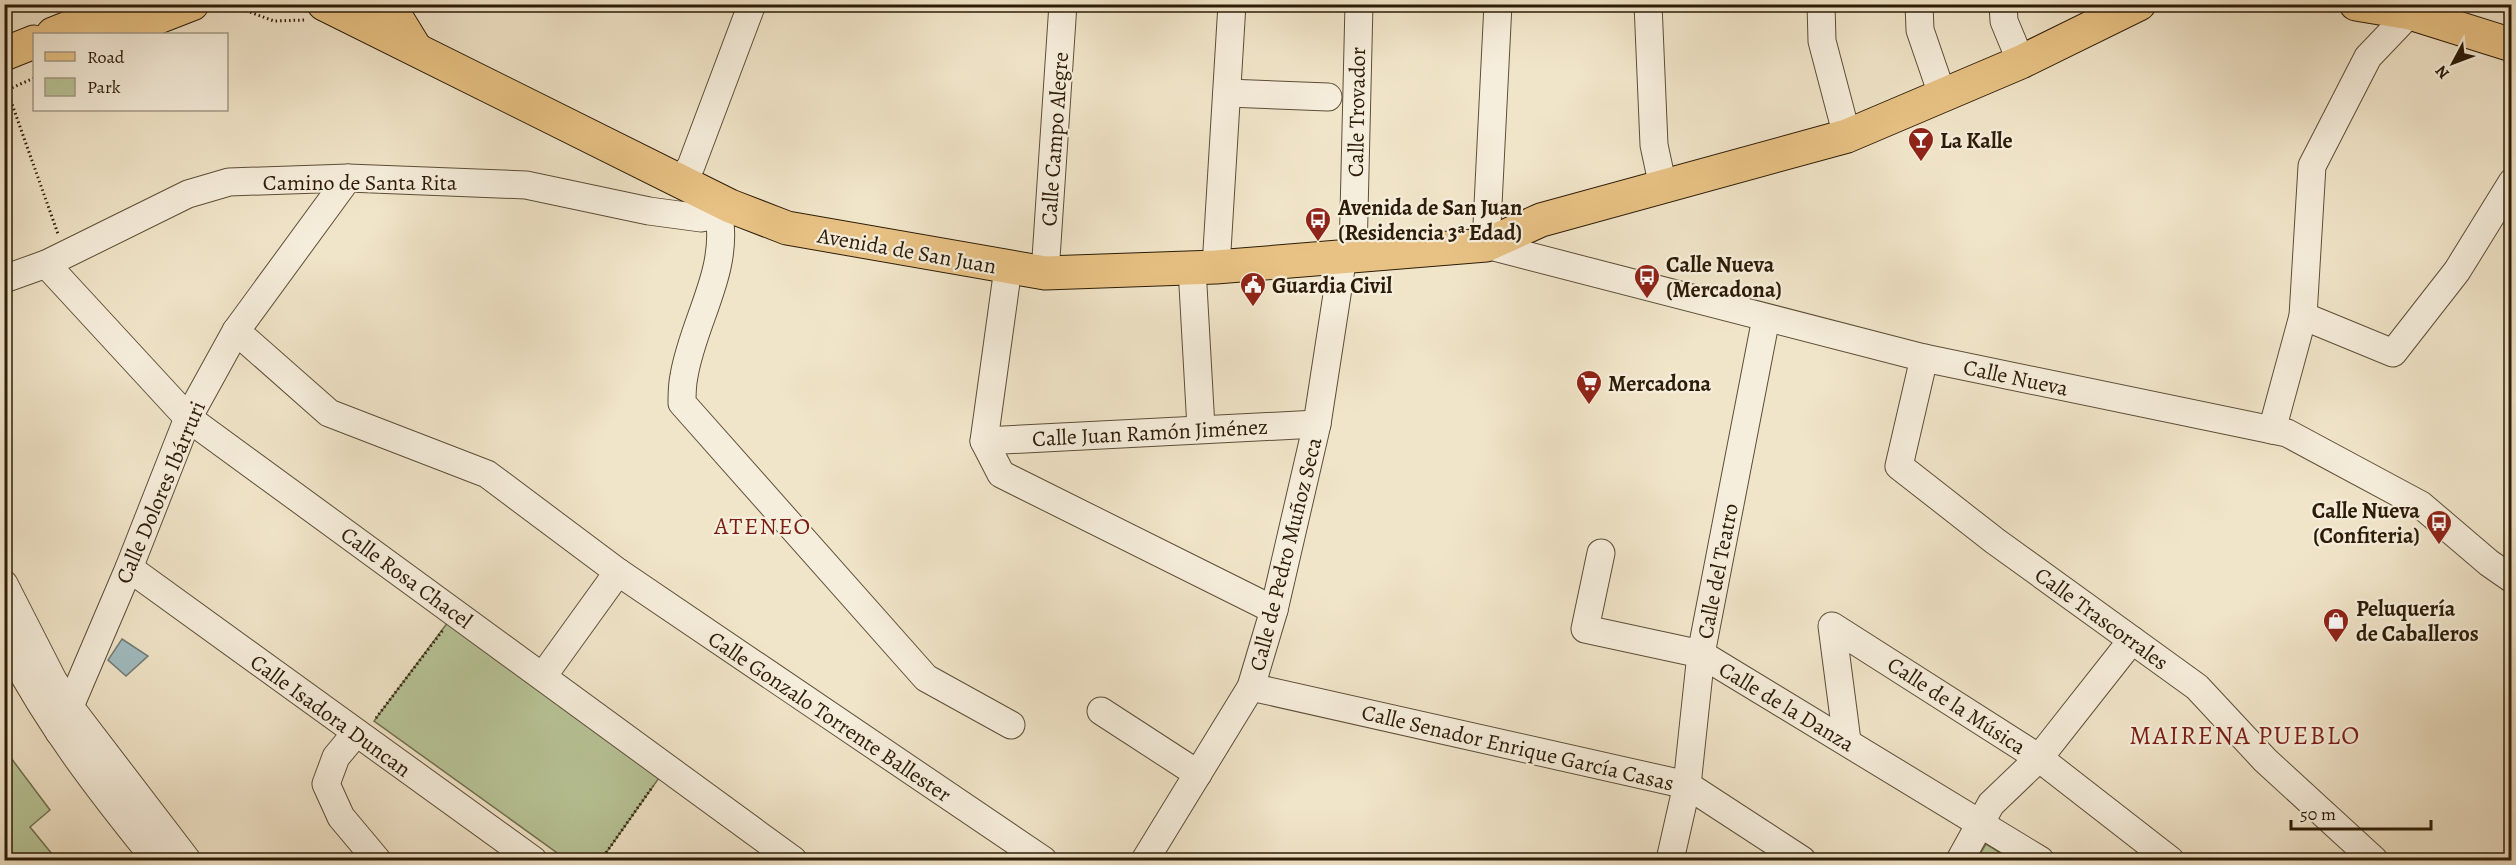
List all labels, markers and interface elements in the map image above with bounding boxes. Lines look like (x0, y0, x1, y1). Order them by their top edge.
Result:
legend (33, 33, 228, 111)
north arrow (2423, 33, 2483, 93)
text: Road (87, 45, 125, 69)
street label: Calle Trovador (1341, 47, 1373, 177)
street label: Calle Campo Alegre (1034, 51, 1076, 227)
text: N (2430, 60, 2455, 84)
text: Park (87, 75, 121, 99)
bar icon: La Kalle (1906, 125, 1936, 163)
place label: La Kalle (1940, 126, 2013, 156)
street label: Camino de Santa Rita (263, 168, 458, 198)
place label: Avenida de San Juan (Residencia 3ª Edad) (1337, 193, 1522, 248)
bus stop icon: Avenida de San Juan (Residencia 3ª Edad) (1303, 205, 1333, 243)
street label: Avenida de San Juan (814, 220, 999, 281)
place label: Calle Nueva (Mercadona) (1666, 250, 1782, 305)
bus stop icon: Calle Nueva (Mercadona) (1632, 262, 1662, 300)
public building icon: Guardia Civil (1238, 270, 1268, 308)
place label: Guardia Civil (1272, 271, 1393, 301)
street label: Calle Nueva (1961, 352, 2072, 404)
supermarket icon: Mercadona (1574, 368, 1604, 406)
place label: Mercadona (1608, 369, 1712, 399)
street label: Calle Dolores Ibárruri (109, 396, 213, 588)
street label: Calle Juan Ramón Jiménez (1031, 412, 1269, 454)
street label: Calle de Pedro Muñoz Seca (1242, 434, 1330, 674)
place label: Calle Nueva (Confiteria) (2312, 496, 2420, 551)
street label: Calle del Teatro (1690, 501, 1746, 642)
bus stop icon: Calle Nueva (Confiteria) (2424, 508, 2454, 546)
district label: ATENEO (713, 510, 812, 542)
street label: Calle Rosa Chacel (334, 520, 478, 636)
street label: Calle Trascorrales (2028, 560, 2174, 678)
place label: Peluquería de Caballeros (2356, 594, 2479, 649)
shop icon: Peluquería de Caballeros (2321, 606, 2351, 644)
street label: Calle Gonzalo Torrente Ballester (702, 624, 957, 810)
street label: Calle Isadora Duncan (244, 647, 417, 784)
street label: Calle de la Música (1881, 650, 2032, 762)
street label: Calle de la Danza (1713, 655, 1860, 760)
street label: Calle Senador Enrique García Casas (1359, 697, 1677, 799)
district label: MAIRENA PUEBLO (2129, 718, 2361, 753)
scale bar (2291, 793, 2430, 831)
text: 50 m (2300, 802, 2336, 826)

